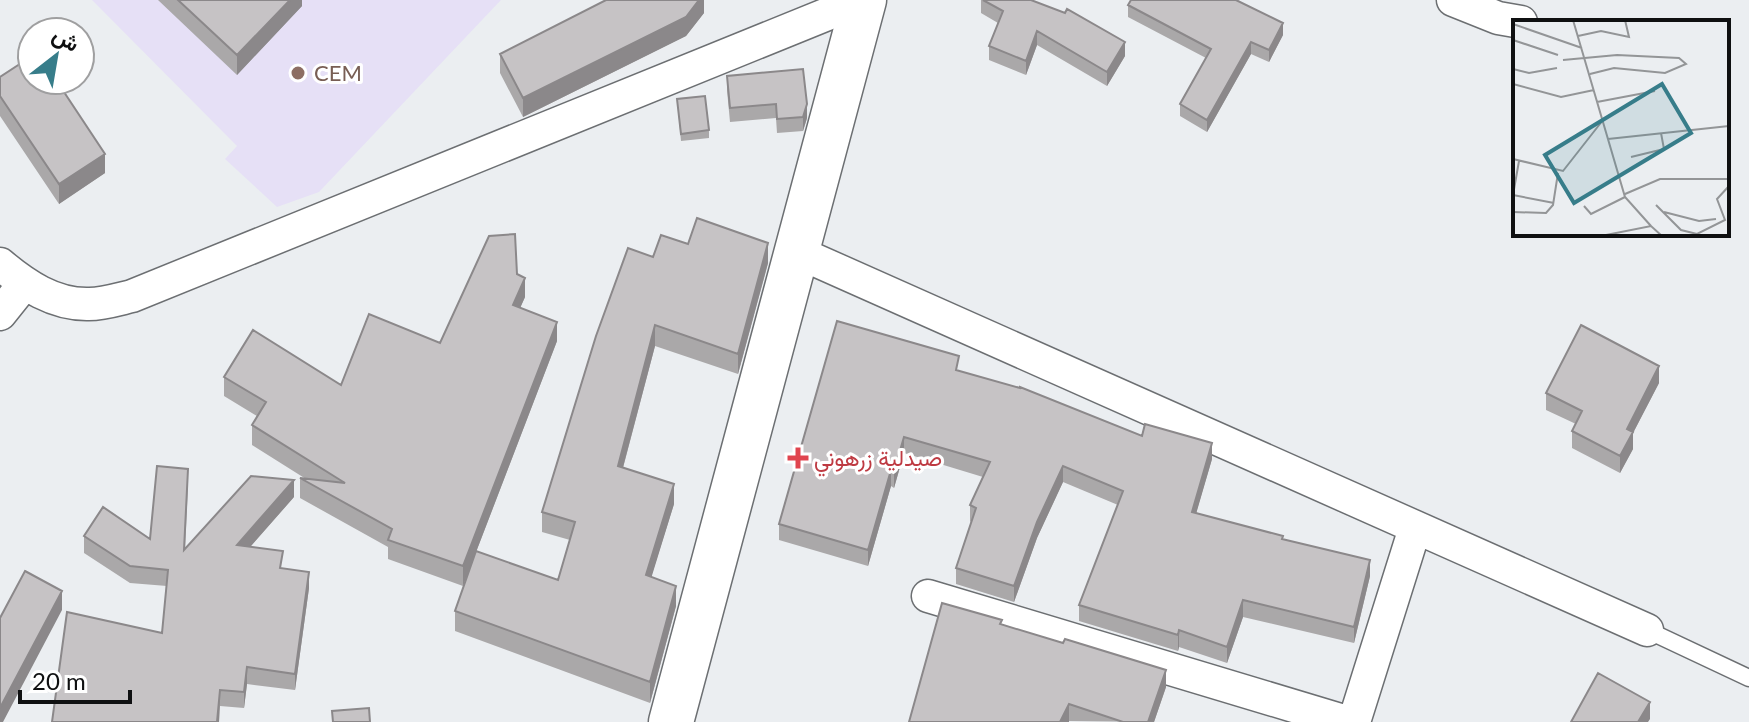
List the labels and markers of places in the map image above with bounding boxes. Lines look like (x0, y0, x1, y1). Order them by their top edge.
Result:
place label: CEM (314, 59, 362, 86)
marker: CEM (289, 64, 307, 82)
place label: صيدلية زرهوني (814, 444, 942, 477)
marker: صيدلية زرهوني (789, 449, 807, 467)

